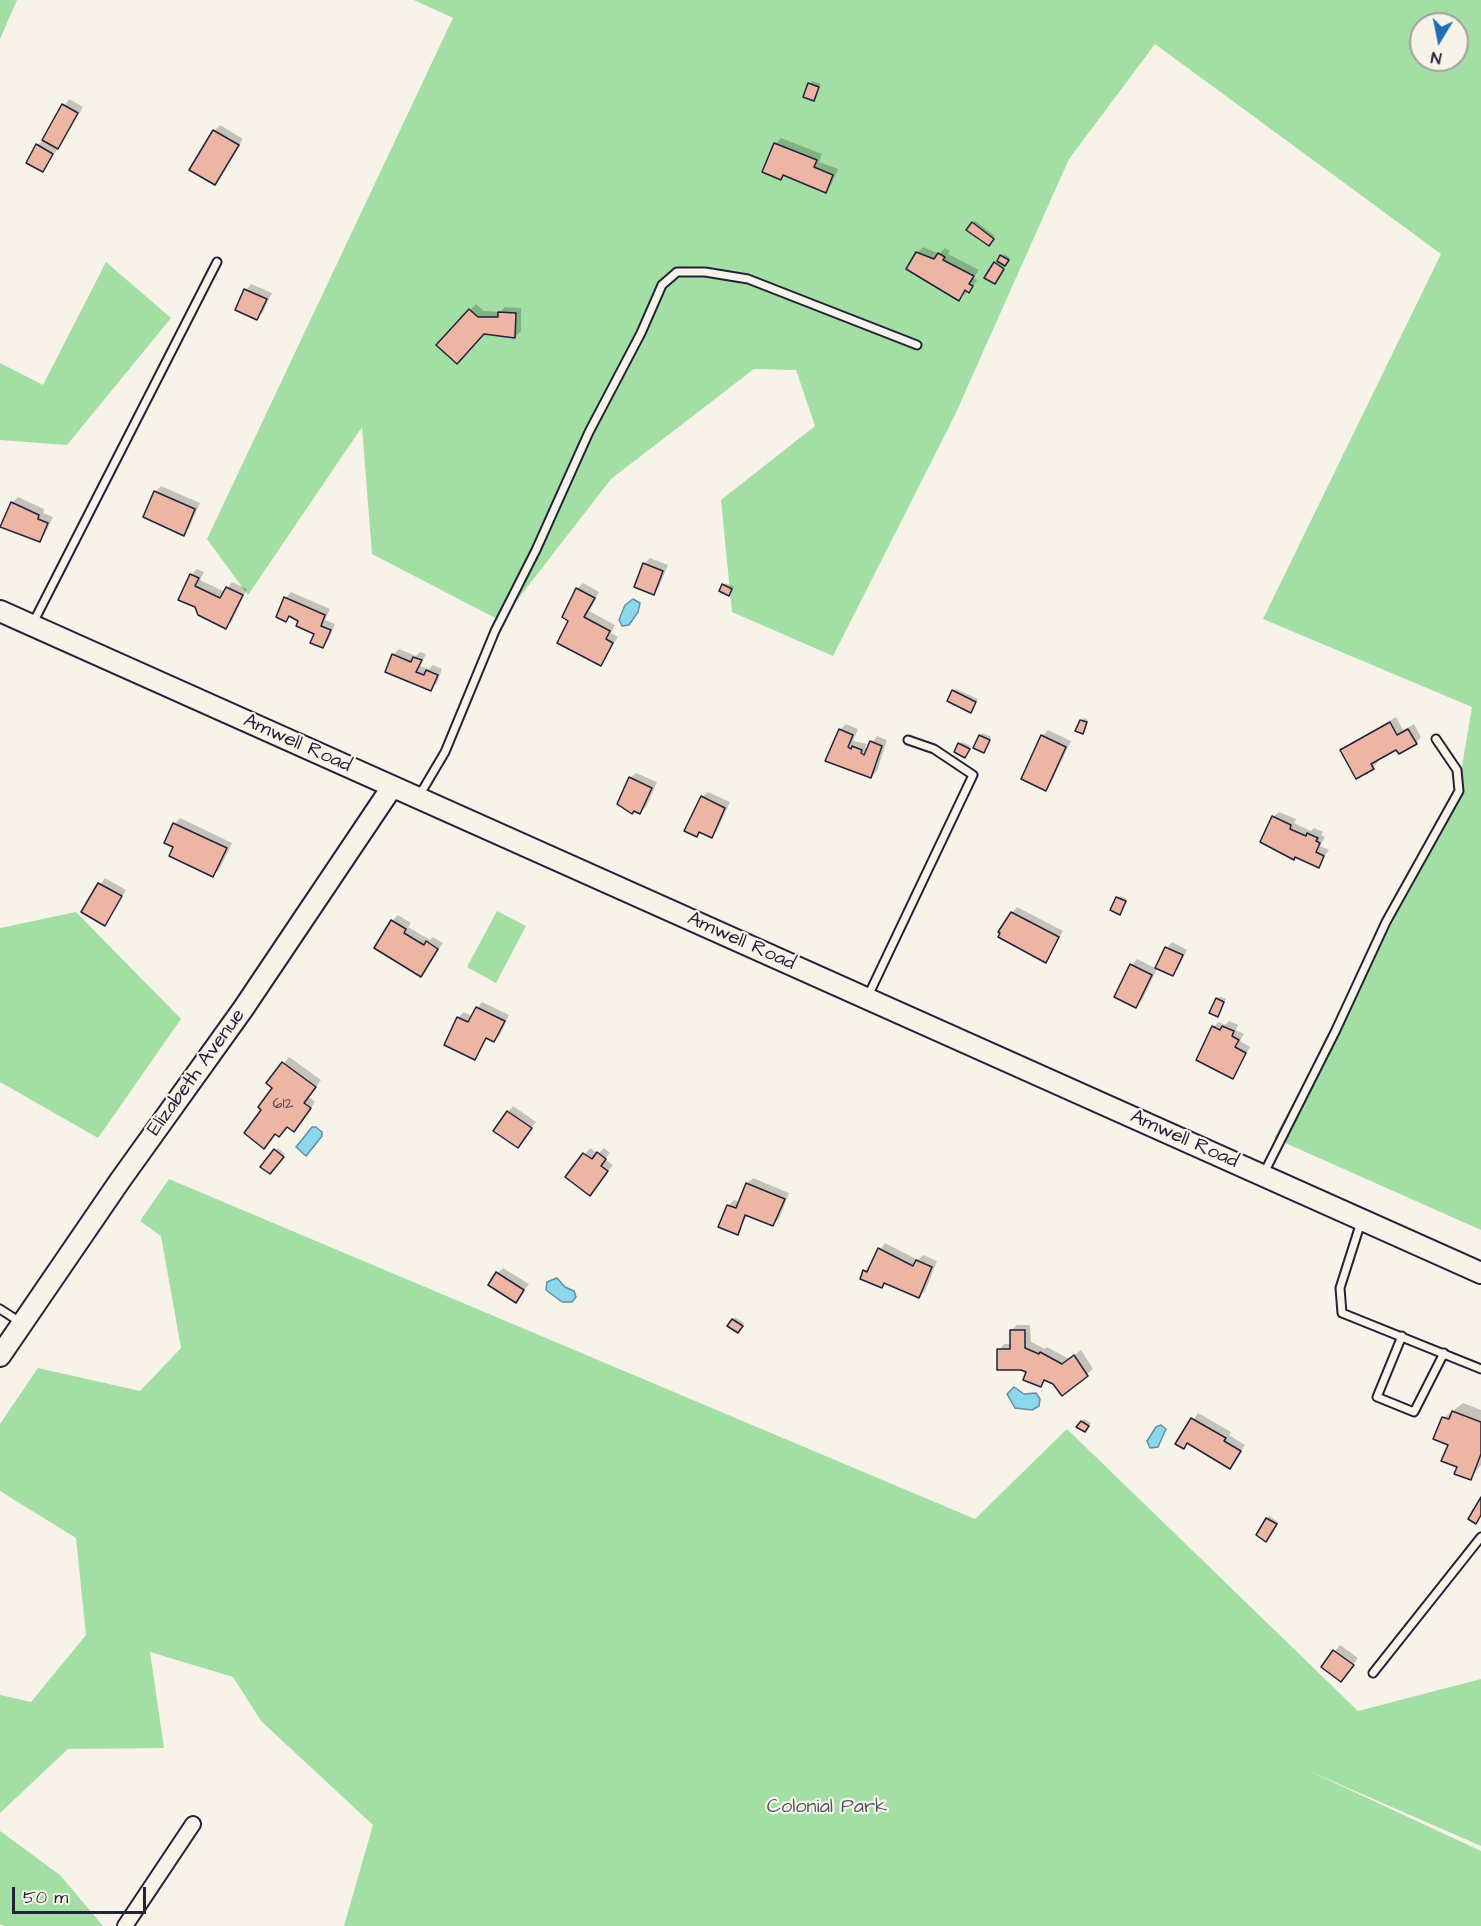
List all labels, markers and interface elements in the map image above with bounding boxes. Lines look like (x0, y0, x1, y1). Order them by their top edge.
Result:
north arrow (1409, 12, 1469, 72)
text: N (1429, 46, 1443, 69)
street label: Amwell Road (239, 710, 355, 778)
street label: Amwell Road (683, 908, 799, 976)
street label: Elizabeth Avenue (143, 1005, 251, 1141)
house number: 612 (272, 1095, 294, 1115)
street label: Amwell Road (1126, 1106, 1242, 1174)
park label: Colonial Park (767, 1796, 887, 1820)
scale bar (15, 1875, 148, 1913)
text: 50 m (23, 1885, 68, 1910)

